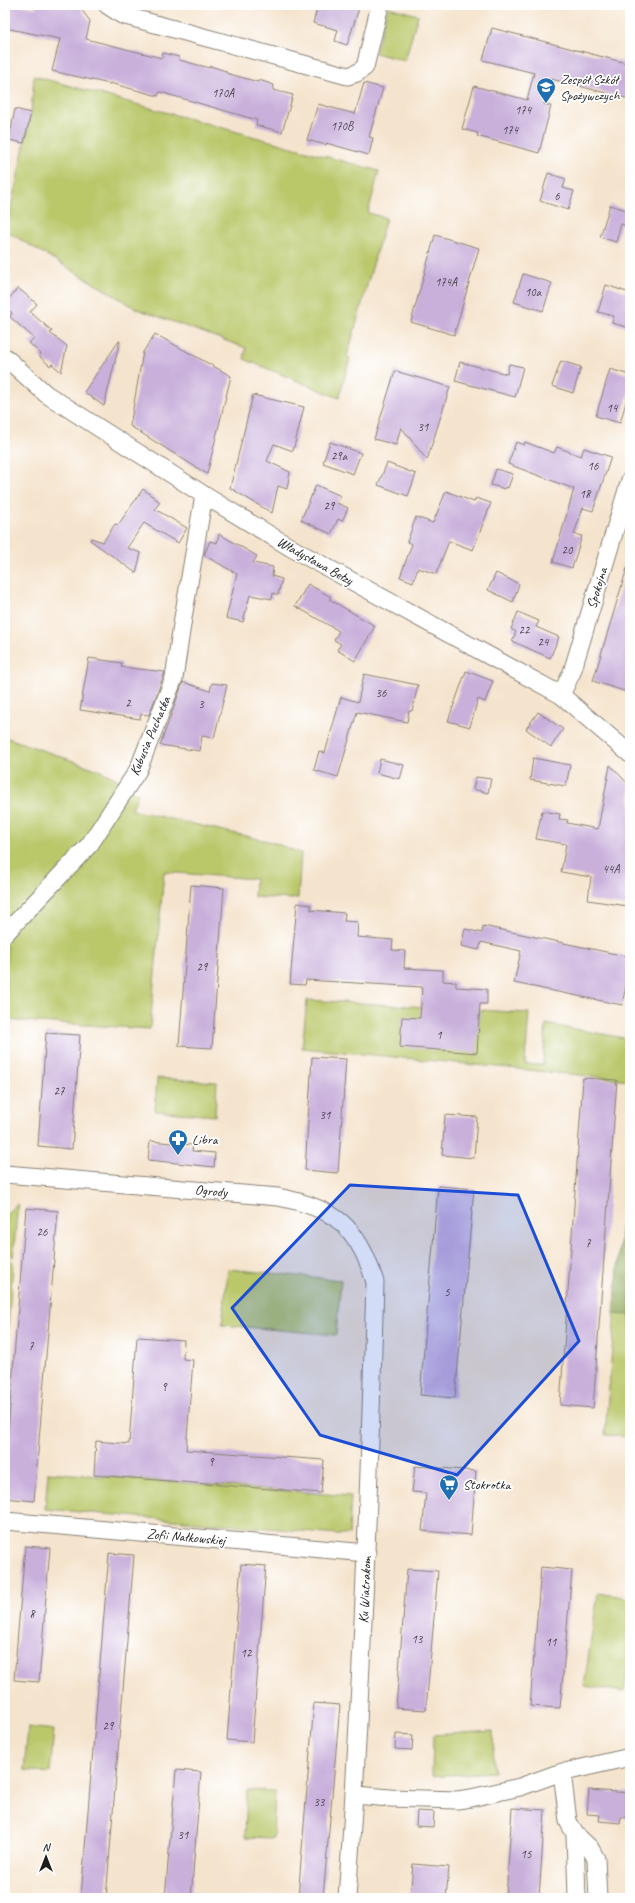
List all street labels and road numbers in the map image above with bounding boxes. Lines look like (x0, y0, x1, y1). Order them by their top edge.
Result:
street label: Władysława Bełzy (274, 533, 357, 589)
street label: Spokojna (583, 564, 612, 611)
street label: Kubusia Puchatka (126, 693, 175, 778)
street label: Ogrody (194, 1181, 229, 1201)
street label: Zofii Nałkowskiej (146, 1525, 228, 1549)
street label: Ku Wiatrakom (355, 1555, 375, 1624)

